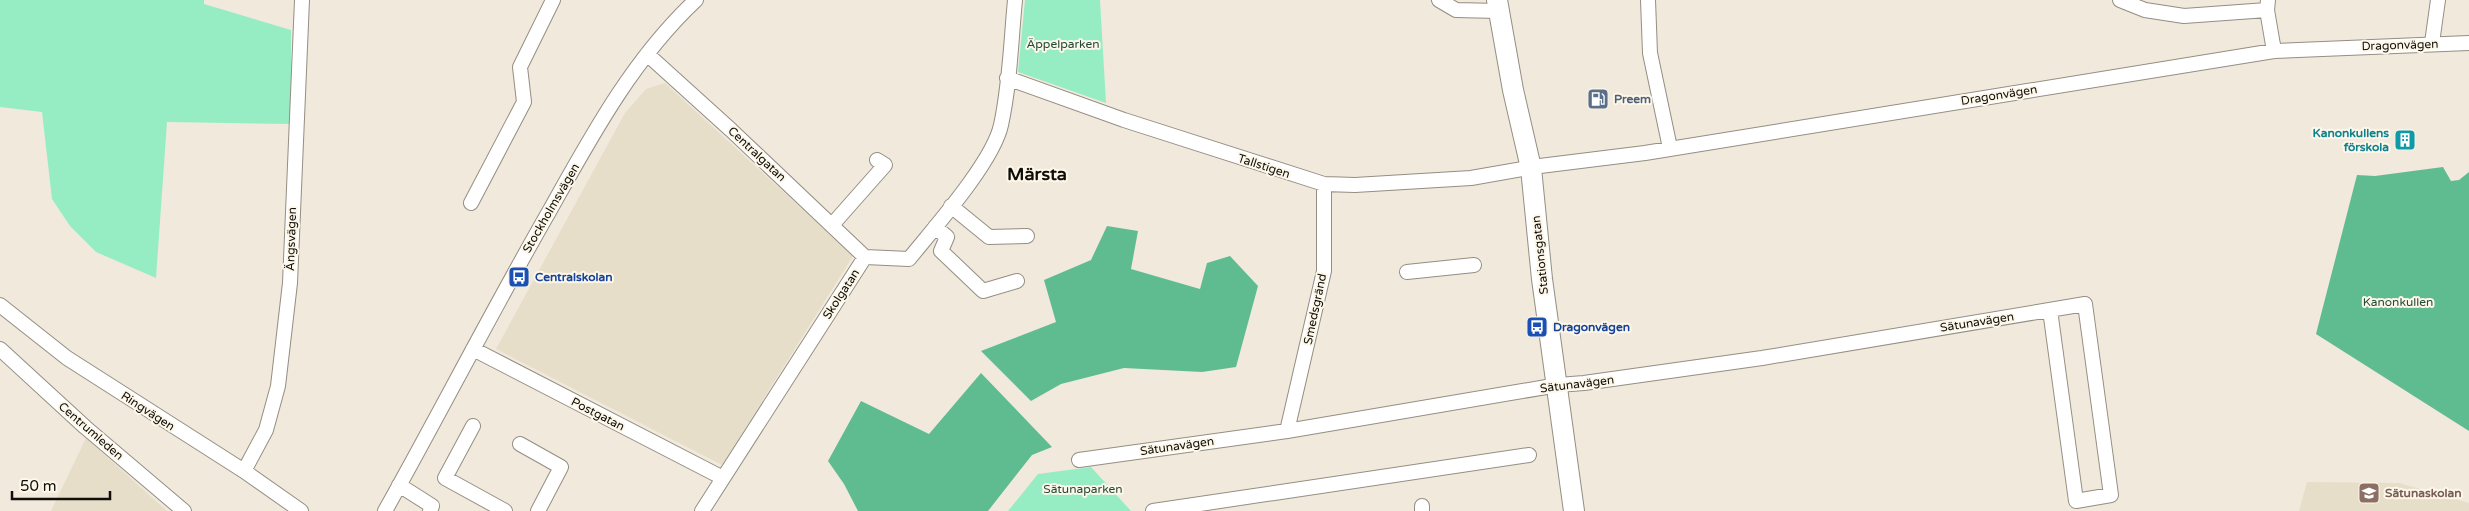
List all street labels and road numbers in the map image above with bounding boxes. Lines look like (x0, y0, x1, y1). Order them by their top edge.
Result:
street label: Dragonvägen (2361, 37, 2439, 53)
street label: Dragonvägen (1960, 82, 2038, 108)
street label: Centralgatan (725, 124, 789, 184)
street label: Tallstigen (1236, 151, 1292, 181)
street label: Stockholmsvägen (520, 161, 582, 255)
street label: Ängsvägen (283, 207, 299, 271)
street label: Stationsgatan (1529, 215, 1551, 295)
street label: Skolgatan (820, 266, 862, 322)
street label: Smedsgränd (1301, 272, 1329, 346)
street label: Sätunavägen (1939, 309, 2015, 335)
street label: Sätunavägen (1539, 373, 1615, 395)
street label: Ringvägen (119, 388, 177, 434)
street label: Postgatan (569, 395, 627, 433)
street label: Centrumleden (56, 399, 126, 463)
street label: Sätunavägen (1139, 434, 1215, 458)

